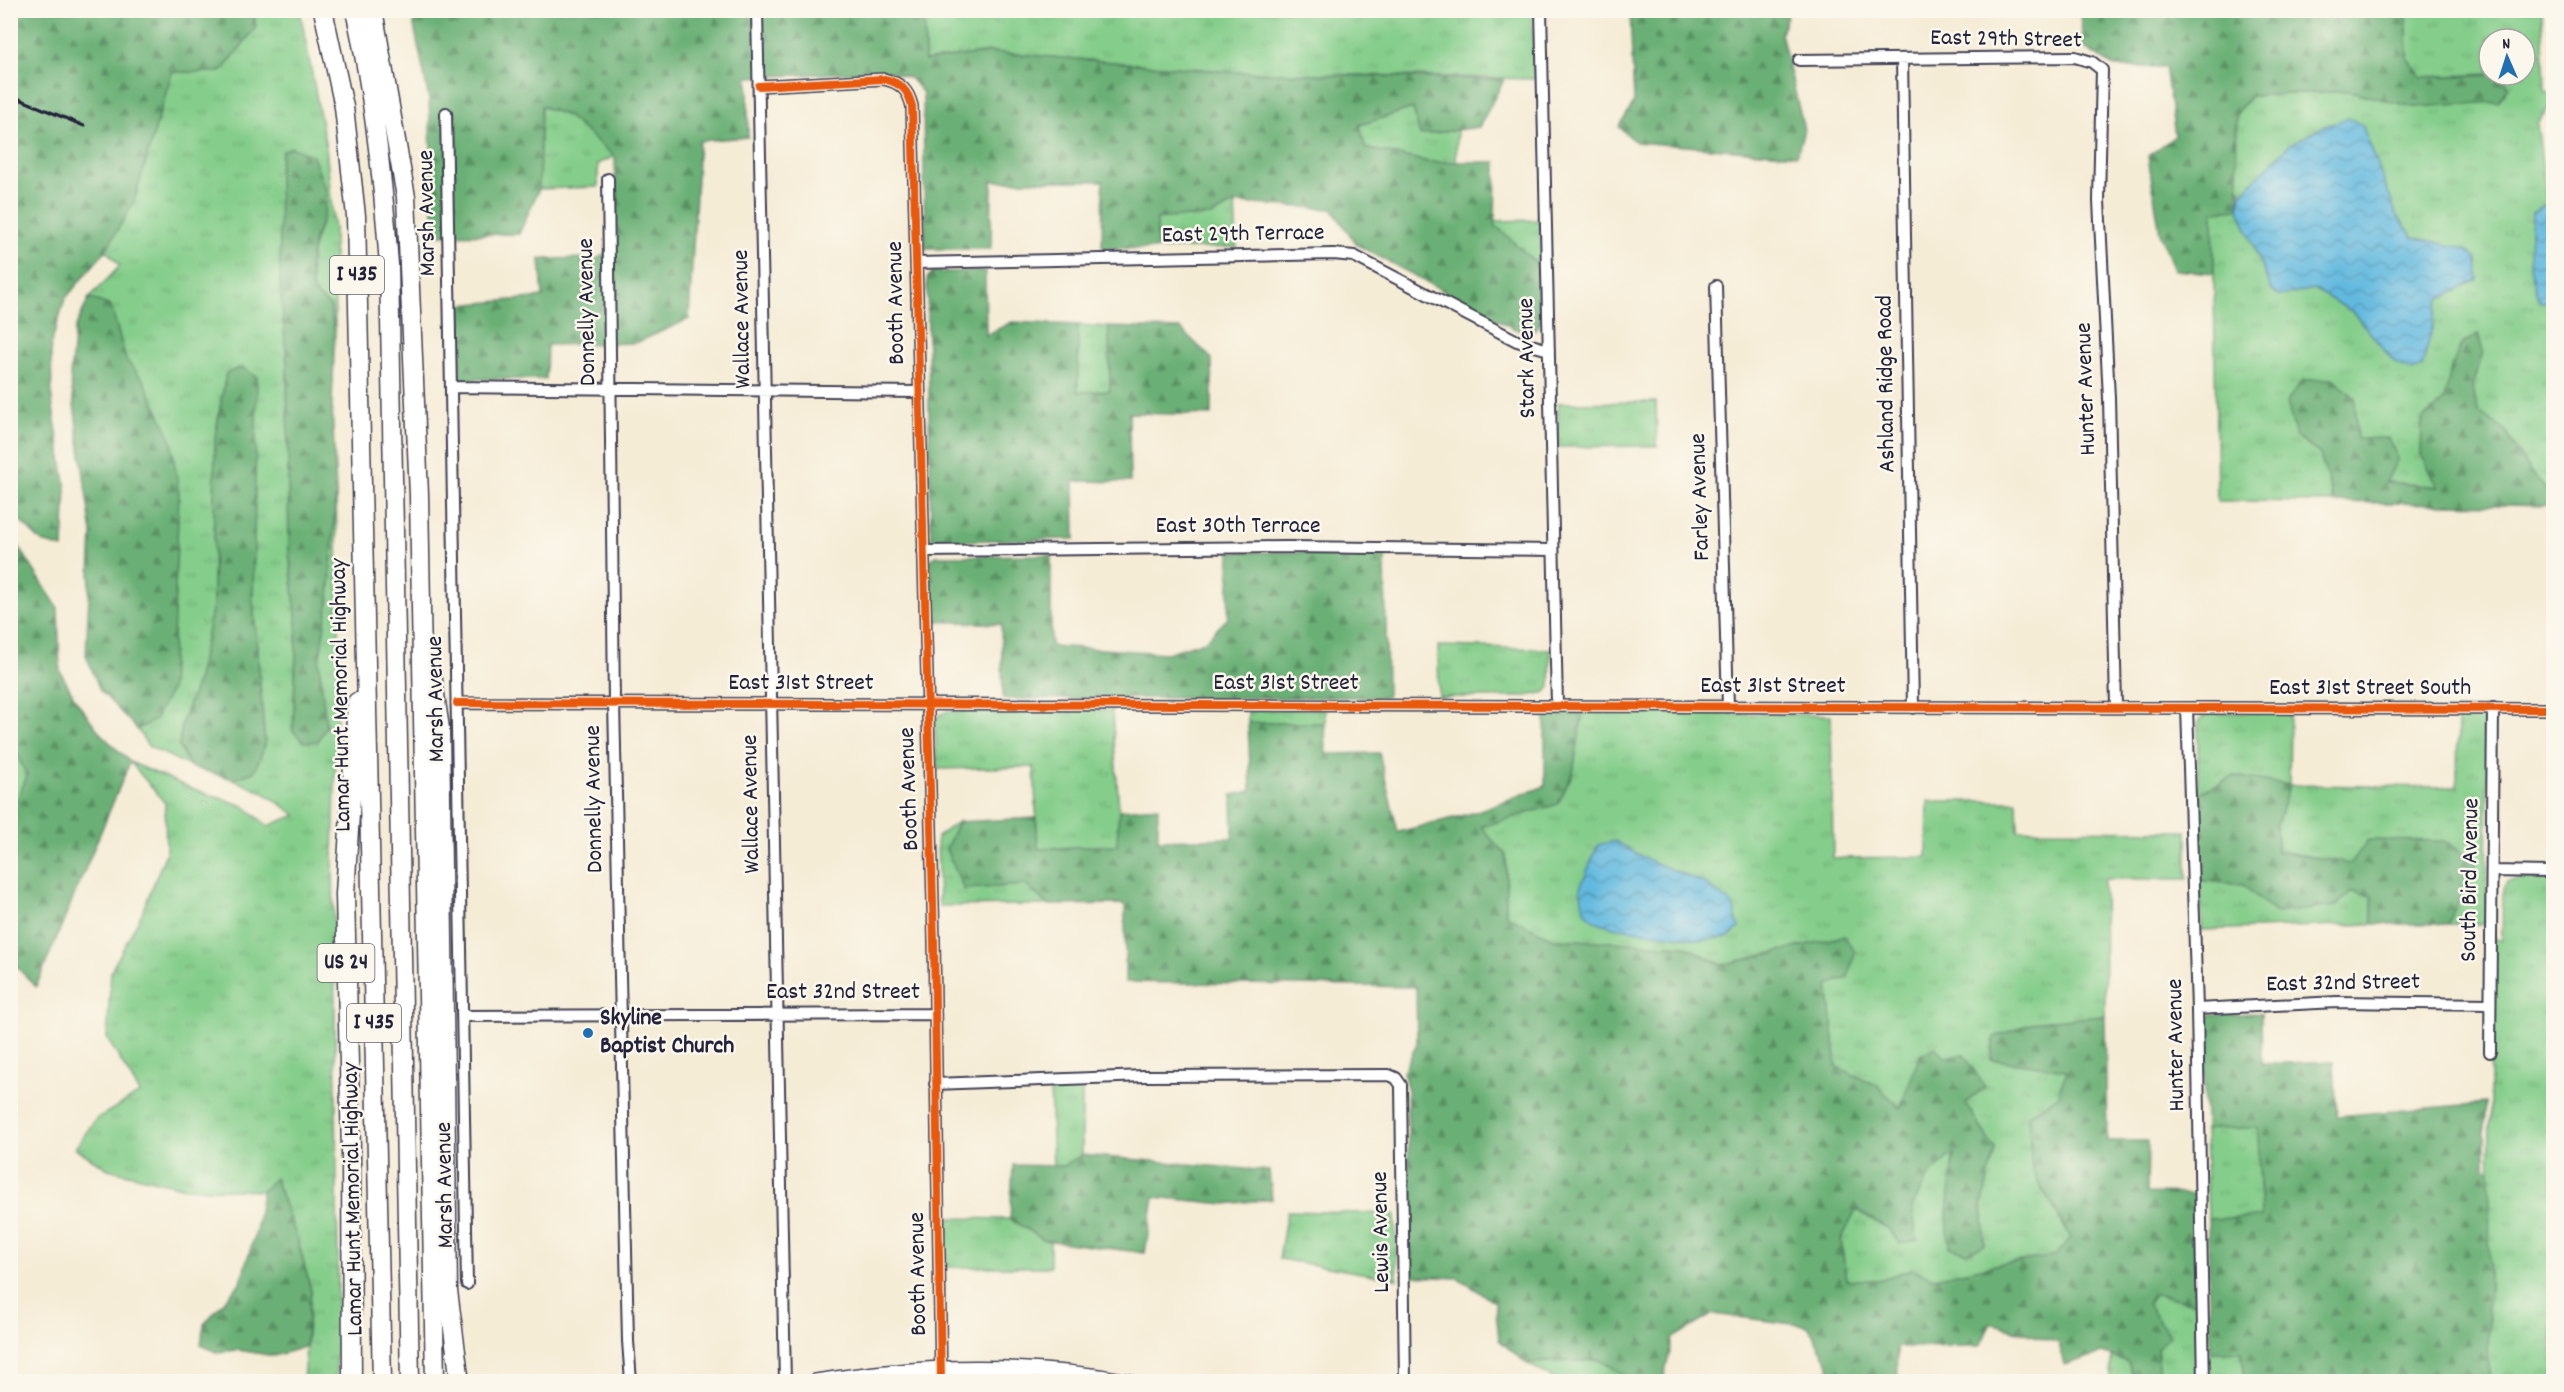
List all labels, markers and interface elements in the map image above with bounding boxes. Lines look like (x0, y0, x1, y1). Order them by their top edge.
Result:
street label: East 29th Street (1930, 22, 2082, 58)
north arrow (2477, 27, 2537, 87)
text: N (2502, 33, 2511, 56)
street label: Marsh Avenue (410, 149, 446, 277)
street label: East 29th Terrace (1161, 217, 1325, 253)
street label: Donnelly Avenue (570, 238, 606, 386)
street label: Booth Avenue (879, 241, 915, 365)
street label: Wallace Avenue (725, 249, 761, 389)
road number: I 435 (330, 256, 384, 294)
street label: Ashland Ridge Road (1868, 295, 1906, 473)
street label: Stark Avenue (1510, 297, 1546, 419)
street label: Hunter Avenue (2068, 322, 2106, 456)
street label: Farley Avenue (1682, 432, 1720, 562)
street label: East 30th Terrace (1155, 510, 1321, 544)
street label: Lamar Hunt Memorial Highway (323, 557, 361, 832)
street label: Marsh Avenue (419, 635, 455, 763)
street label: East 31st Street (728, 667, 874, 701)
street label: East 31st Street (1213, 667, 1359, 701)
street label: East 31st Street (1700, 670, 1846, 704)
street label: East 31st Street South (2269, 672, 2471, 706)
street label: Donnelly Avenue (577, 725, 613, 873)
street label: Booth Avenue (891, 727, 929, 851)
street label: Wallace Avenue (734, 734, 770, 874)
street label: South Bird Avenue (2453, 798, 2489, 962)
road number: US 24 (318, 944, 374, 982)
street label: East 32nd Street (2266, 966, 2420, 1002)
street label: East 32nd Street (766, 976, 920, 1010)
street label: Hunter Avenue (2159, 978, 2195, 1112)
place label: Skyline Baptist Church (600, 1002, 734, 1064)
road number: I 435 (347, 1004, 401, 1042)
marker: Skyline Baptist Church (581, 1026, 595, 1040)
street label: Lamar Hunt Memorial Highway (335, 1061, 373, 1336)
street label: Marsh Avenue (428, 1121, 464, 1249)
street label: Lewis Avenue (1364, 1171, 1400, 1293)
street label: Booth Avenue (901, 1212, 937, 1336)

